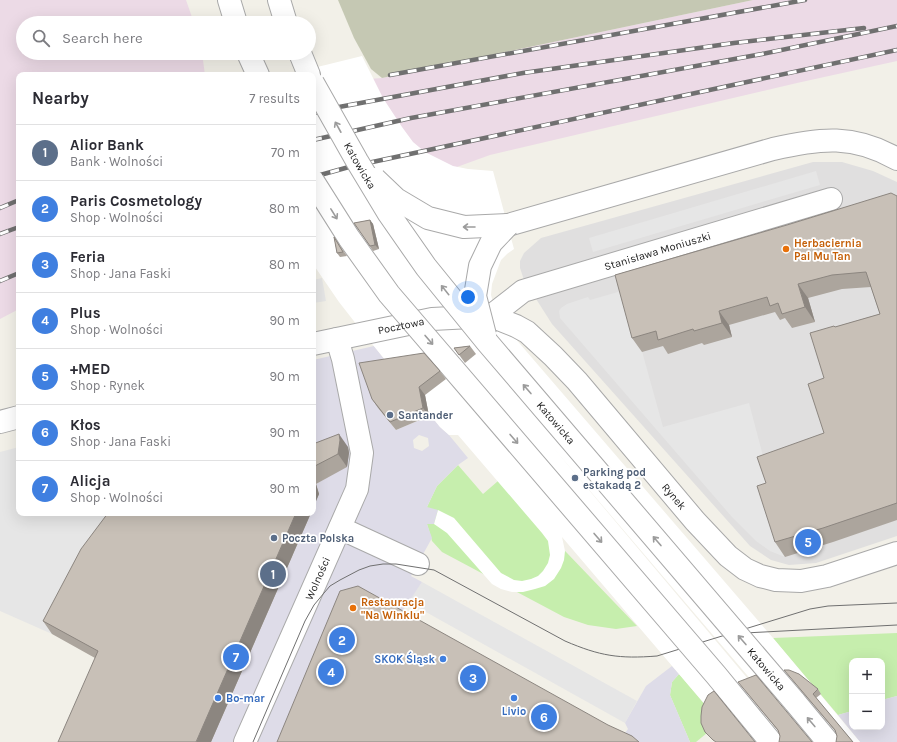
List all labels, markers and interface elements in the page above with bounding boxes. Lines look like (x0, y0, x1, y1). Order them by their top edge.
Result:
search box (16, 16, 316, 60)
icon: search (30, 27, 52, 49)
text: Search here (62, 29, 143, 47)
text: Nearby (32, 88, 89, 108)
text: 7 results (249, 91, 300, 106)
one-way arrow (333, 122, 341, 134)
text: Alior Bank (70, 136, 144, 154)
street label: Katowicka (341, 140, 378, 192)
text: 1 (43, 145, 47, 160)
text: 70 m (271, 145, 300, 160)
text: Bank · Wolności (70, 154, 163, 169)
text: Paris Cosmetology (70, 192, 202, 210)
text: 2 (41, 201, 49, 216)
text: 80 m (269, 201, 300, 216)
one-way arrow (330, 208, 338, 219)
text: Shop · Wolności (70, 210, 163, 225)
one-way arrow (463, 223, 476, 231)
street label: Stanisława Moniuszki (603, 229, 713, 273)
place label: Herbaciernia Pai Mu Tan (794, 237, 862, 263)
marker: Herbaciernia Pai Mu Tan (781, 244, 791, 254)
text: Feria (70, 248, 105, 266)
text: 3 (41, 257, 49, 272)
text: 80 m (269, 257, 300, 272)
text: Shop · Jana Faski (70, 266, 171, 281)
one-way arrow (440, 284, 449, 295)
your location (458, 287, 478, 307)
text: Plus (70, 304, 101, 322)
text: 4 (41, 313, 49, 328)
text: 90 m (269, 313, 300, 328)
street label: Pocztowa (377, 315, 426, 337)
text: Shop · Wolności (70, 322, 163, 337)
one-way arrow (424, 335, 433, 346)
text: +MED (70, 360, 110, 378)
text: 5 (41, 369, 49, 384)
text: 90 m (269, 369, 300, 384)
text: Shop · Rynek (70, 378, 145, 393)
one-way arrow (522, 384, 531, 394)
street label: Katowicka (534, 399, 578, 447)
place label: Santander (398, 409, 454, 422)
marker: Santander (385, 410, 395, 420)
text: Kłos (70, 416, 101, 434)
text: 6 (41, 425, 49, 440)
text: 90 m (269, 425, 300, 440)
text: Shop · Jana Faski (70, 434, 171, 449)
one-way arrow (509, 434, 518, 444)
place label: Parking pod estakadą 2 (583, 466, 646, 492)
text: Alicja (70, 472, 111, 490)
marker: Parking pod estakadą 2 (570, 473, 580, 483)
text: 7 (42, 481, 48, 496)
text: 90 m (269, 481, 300, 496)
street label: Rynek (659, 481, 689, 512)
text: Shop · Wolności (70, 490, 163, 505)
pin: 5 (795, 527, 821, 557)
place label: Poczta Polska (282, 532, 354, 545)
one-way arrow (594, 532, 603, 543)
marker: Poczta Polska (269, 533, 279, 543)
one-way arrow (652, 536, 662, 546)
street label: Wolności (303, 555, 333, 602)
pin: 1 (260, 559, 286, 589)
place label: Restauracja "Na Winklu" (361, 596, 424, 622)
marker: Restauracja "Na Winklu" (348, 603, 358, 613)
pin: 2 (329, 625, 355, 655)
one-way arrow (737, 634, 746, 645)
pin: 7 (223, 642, 249, 672)
street label: Katowicka (744, 645, 788, 693)
place label: SKOK Śląsk (374, 651, 435, 666)
marker: SKOK Śląsk (438, 654, 448, 664)
pin: 4 (318, 657, 344, 687)
map controls (849, 658, 885, 730)
button: + (849, 658, 885, 694)
pin: 3 (460, 663, 486, 693)
place label: Bo-mar (226, 692, 265, 705)
marker: Bo-mar (213, 693, 223, 703)
marker: Livio (509, 693, 519, 703)
button: − (849, 694, 885, 730)
pin: 6 (531, 702, 557, 732)
place label: Livio (502, 705, 526, 718)
one-way arrow (807, 716, 816, 727)

